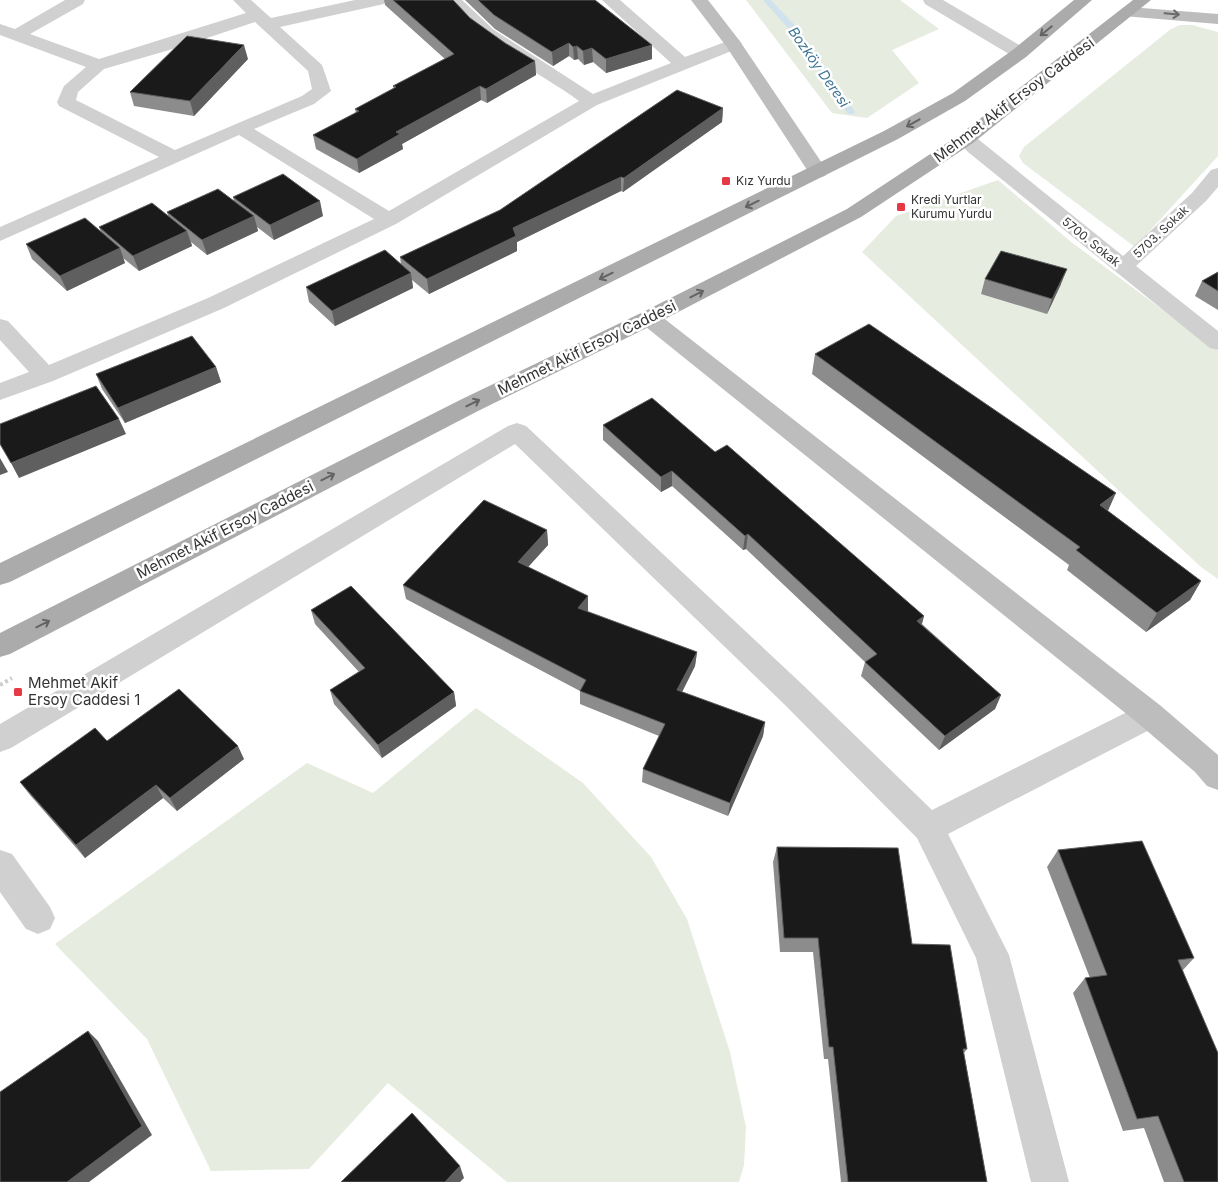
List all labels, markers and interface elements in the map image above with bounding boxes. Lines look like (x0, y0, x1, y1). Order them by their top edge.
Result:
one-way arrow (1164, 10, 1180, 19)
water label: Bozköy Deresi (785, 23, 854, 111)
one-way arrow (1040, 25, 1053, 37)
street label: Mehmet Akif Ersoy Caddesi (930, 33, 1098, 166)
one-way arrow (906, 118, 920, 128)
place label: Kız Yurdu (736, 173, 791, 188)
marker: Kız Yurdu (720, 175, 732, 187)
place label: Kredi Yurtlar Kurumu Yurdu (911, 192, 992, 221)
one-way arrow (745, 200, 760, 209)
marker: Kredi Yurtlar Kurumu Yurdu (895, 201, 907, 213)
street label: 5703. Sokak (1130, 202, 1192, 261)
street label: 5700. Sokak (1059, 214, 1124, 270)
one-way arrow (599, 272, 614, 281)
one-way arrow (690, 289, 705, 299)
street label: Mehmet Akif Ersoy Caddesi (494, 296, 679, 399)
one-way arrow (465, 398, 480, 408)
one-way arrow (320, 472, 335, 481)
street label: Mehmet Akif Ersoy Caddesi (133, 477, 316, 583)
one-way arrow (36, 619, 51, 629)
place label: Mehmet Akif Ersoy Caddesi 1 (28, 673, 140, 709)
marker: Mehmet Akif Ersoy Caddesi 1 (12, 686, 24, 698)

